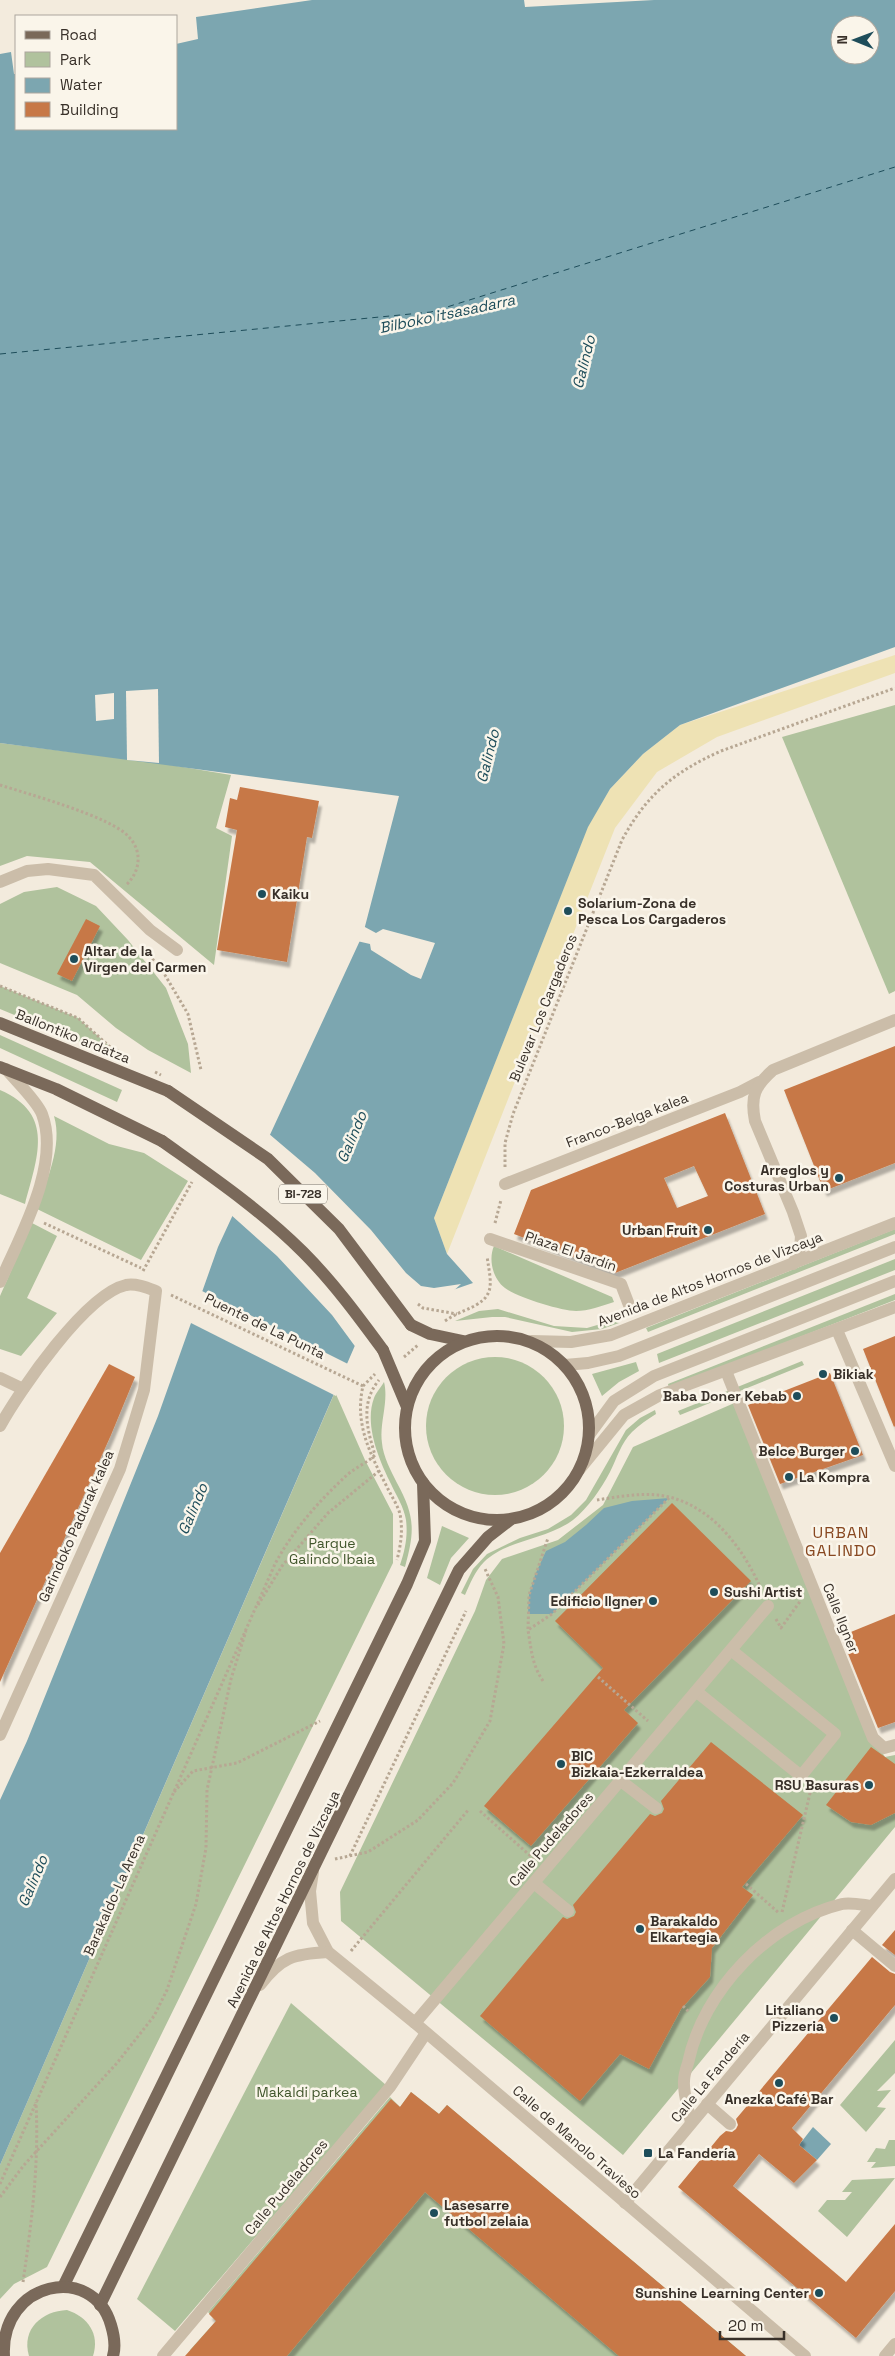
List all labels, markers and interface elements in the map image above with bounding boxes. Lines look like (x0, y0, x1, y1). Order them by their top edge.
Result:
legend (15, 15, 178, 130)
north arrow (830, 15, 880, 65)
text: Road (60, 25, 97, 44)
text: N (833, 35, 851, 45)
text: Park (60, 50, 91, 69)
text: Water (60, 75, 103, 94)
text: Building (60, 100, 119, 119)
water label: Bilboko itsasadarra (377, 290, 517, 337)
water label: Galindo (568, 333, 599, 390)
water label: Galindo (472, 727, 503, 784)
place label: Kaiku (272, 885, 309, 903)
marker: Kaiku (256, 888, 268, 900)
place label: Solarium-Zona de Pesca Los Cargaderos (578, 894, 726, 928)
marker: Solarium-Zona de Pesca Los Cargaderos (562, 905, 574, 917)
street label: Bulevar Los Cargaderos (505, 931, 581, 1085)
place label: Altar de la Virgen del Carmen (84, 942, 206, 976)
marker: Altar de la Virgen del Carmen (68, 953, 80, 965)
street label: Ballontiko ardatza (13, 1005, 133, 1067)
street label: Franco-Belga kalea (563, 1088, 691, 1152)
water label: Galindo (332, 1108, 371, 1165)
place label: Arreglos y Costuras Urban (724, 1161, 829, 1195)
marker: Arreglos y Costuras Urban (833, 1172, 845, 1184)
road number: BI-728 (279, 1184, 327, 1204)
place label: Urban Fruit (622, 1221, 698, 1239)
marker: Urban Fruit (702, 1224, 714, 1236)
street label: Plaza El Jardín (523, 1227, 619, 1275)
street label: Avenida de Altos Hornos de Vizcaya (595, 1228, 825, 1330)
street label: Puente de La Punta (202, 1289, 328, 1363)
place label: Bikiak (833, 1365, 874, 1383)
marker: Bikiak (817, 1368, 829, 1380)
place label: Baba Doner Kebab (663, 1387, 787, 1405)
marker: Baba Doner Kebab (791, 1390, 803, 1402)
place label: Belce Burger (758, 1442, 845, 1460)
marker: Belce Burger (849, 1445, 861, 1457)
street label: Garindoko Padurak kalea (34, 1447, 118, 1605)
place label: La Kompra (799, 1468, 870, 1486)
marker: La Kompra (783, 1471, 795, 1483)
water label: Galindo (173, 1480, 212, 1537)
district label: URBAN GALINDO (805, 1522, 877, 1561)
park label: Parque Galindo Ibaia (289, 1534, 375, 1568)
street label: Calle Ilgner (819, 1580, 863, 1656)
place label: Sushi Artist (724, 1583, 802, 1601)
marker: Sushi Artist (708, 1586, 720, 1598)
place label: Edificio Ilgner (551, 1592, 643, 1610)
marker: Edificio Ilgner (647, 1595, 659, 1607)
place label: BIC Bizkaia-Ezkerraldea (571, 1747, 703, 1781)
marker: BIC Bizkaia-Ezkerraldea (555, 1758, 567, 1770)
place label: RSU Basuras (775, 1776, 859, 1794)
marker: RSU Basuras (863, 1779, 875, 1791)
street label: Avenida de Altos Hornos de Vizcaya (222, 1787, 344, 2011)
street label: Calle Pudeladores (505, 1788, 597, 1890)
street label: Barakaldo-La Arena (79, 1831, 149, 1959)
water label: Galindo (13, 1852, 52, 1909)
place label: Barakaldo Elkartegia (650, 1912, 718, 1946)
marker: Barakaldo Elkartegia (634, 1923, 646, 1935)
place label: Litaliano Pizzeria (765, 2001, 824, 2035)
marker: Litaliano Pizzeria (828, 2012, 840, 2024)
street label: Calle La Fandería (667, 2028, 753, 2126)
marker: Anezka Café Bar (773, 2077, 785, 2089)
street label: Calle de Manolo Travieso (509, 2081, 645, 2203)
park label: Makaldi parkea (257, 2083, 357, 2101)
place label: Anezka Café Bar (724, 2090, 834, 2108)
street label: Calle Pudeladores (241, 2135, 331, 2239)
place label: La Fandería (658, 2144, 736, 2162)
marker: La Fandería (642, 2147, 654, 2159)
place label: Lasesarre futbol zelaia (444, 2196, 529, 2230)
marker: Lasesarre futbol zelaia (428, 2207, 440, 2219)
place label: Sunshine Learning Center (635, 2284, 809, 2302)
marker: Sunshine Learning Center (813, 2287, 825, 2299)
scale bar (720, 2308, 784, 2340)
text: 20 m (728, 2316, 763, 2335)

